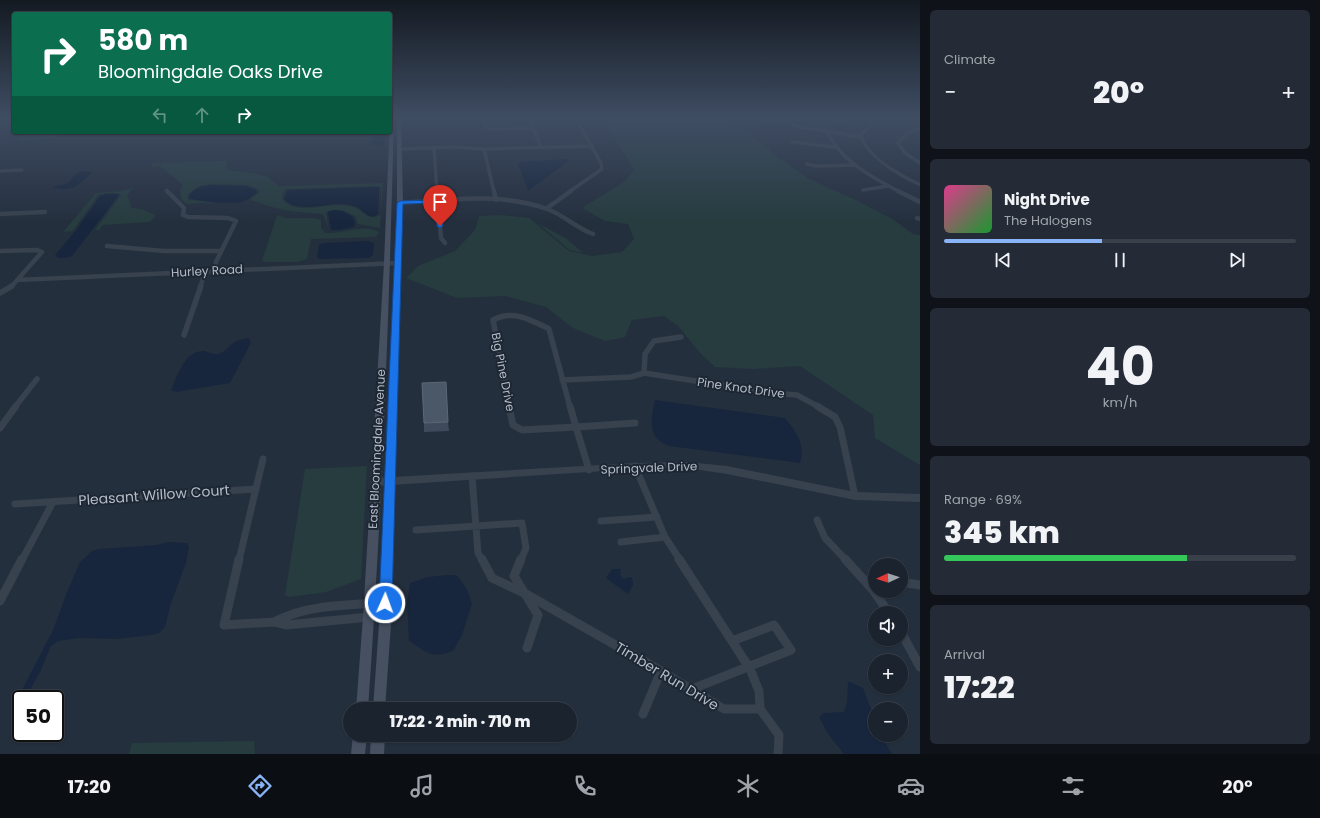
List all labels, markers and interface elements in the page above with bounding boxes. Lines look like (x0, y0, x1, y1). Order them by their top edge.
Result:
text: 580 m (98, 21, 188, 60)
icon: right (32, 28, 84, 80)
text: Climate (944, 50, 995, 69)
text: Bloomingdale Oaks Drive (98, 59, 323, 84)
text: 20° (1093, 71, 1144, 114)
text: − (944, 77, 956, 108)
text: + (1281, 77, 1296, 108)
icon: left (149, 104, 171, 126)
icon: ahead (191, 104, 213, 126)
icon: right (233, 104, 255, 126)
pin (423, 185, 457, 226)
text: Night Drive (1004, 189, 1090, 210)
icon: arrive (429, 191, 451, 213)
text: The Halogens (1004, 211, 1092, 230)
icon: previous (992, 249, 1014, 271)
icon: pause (1109, 249, 1131, 271)
icon: next (1226, 249, 1248, 271)
street label: Hurley Road (171, 260, 243, 281)
text: 40 (1085, 330, 1155, 403)
street label: Big Pine Drive (488, 331, 519, 413)
street label: East Bloomingdale Avenue (364, 369, 389, 529)
street label: Pine Knot Drive (696, 373, 786, 402)
text: km/h (1103, 393, 1137, 412)
street label: Springvale Drive (600, 457, 698, 478)
street label: Pleasant Willow Court (78, 480, 230, 510)
text: Range · 69% (944, 490, 1022, 509)
text: 345 km (944, 511, 1060, 554)
north arrow (868, 558, 908, 598)
map controls (868, 558, 908, 742)
position arrow (364, 582, 406, 624)
button: sound (868, 606, 908, 646)
street label: Timber Run Drive (611, 637, 723, 715)
text: Arrival (944, 645, 985, 664)
button: + (868, 654, 908, 694)
text: 17:22 (944, 666, 1015, 709)
speed limit sign: 50 (12, 690, 64, 742)
button: − (868, 702, 908, 742)
text: 17:22 · 2 min · 710 m (389, 711, 531, 732)
icon: directions (246, 772, 274, 800)
icon: music (408, 772, 436, 800)
icon: phone (571, 772, 599, 800)
icon: climate (734, 772, 762, 800)
icon: car (897, 772, 925, 800)
icon: filters (1059, 772, 1087, 800)
text: 17:20 (67, 774, 111, 799)
text: 20° (1222, 774, 1253, 799)

